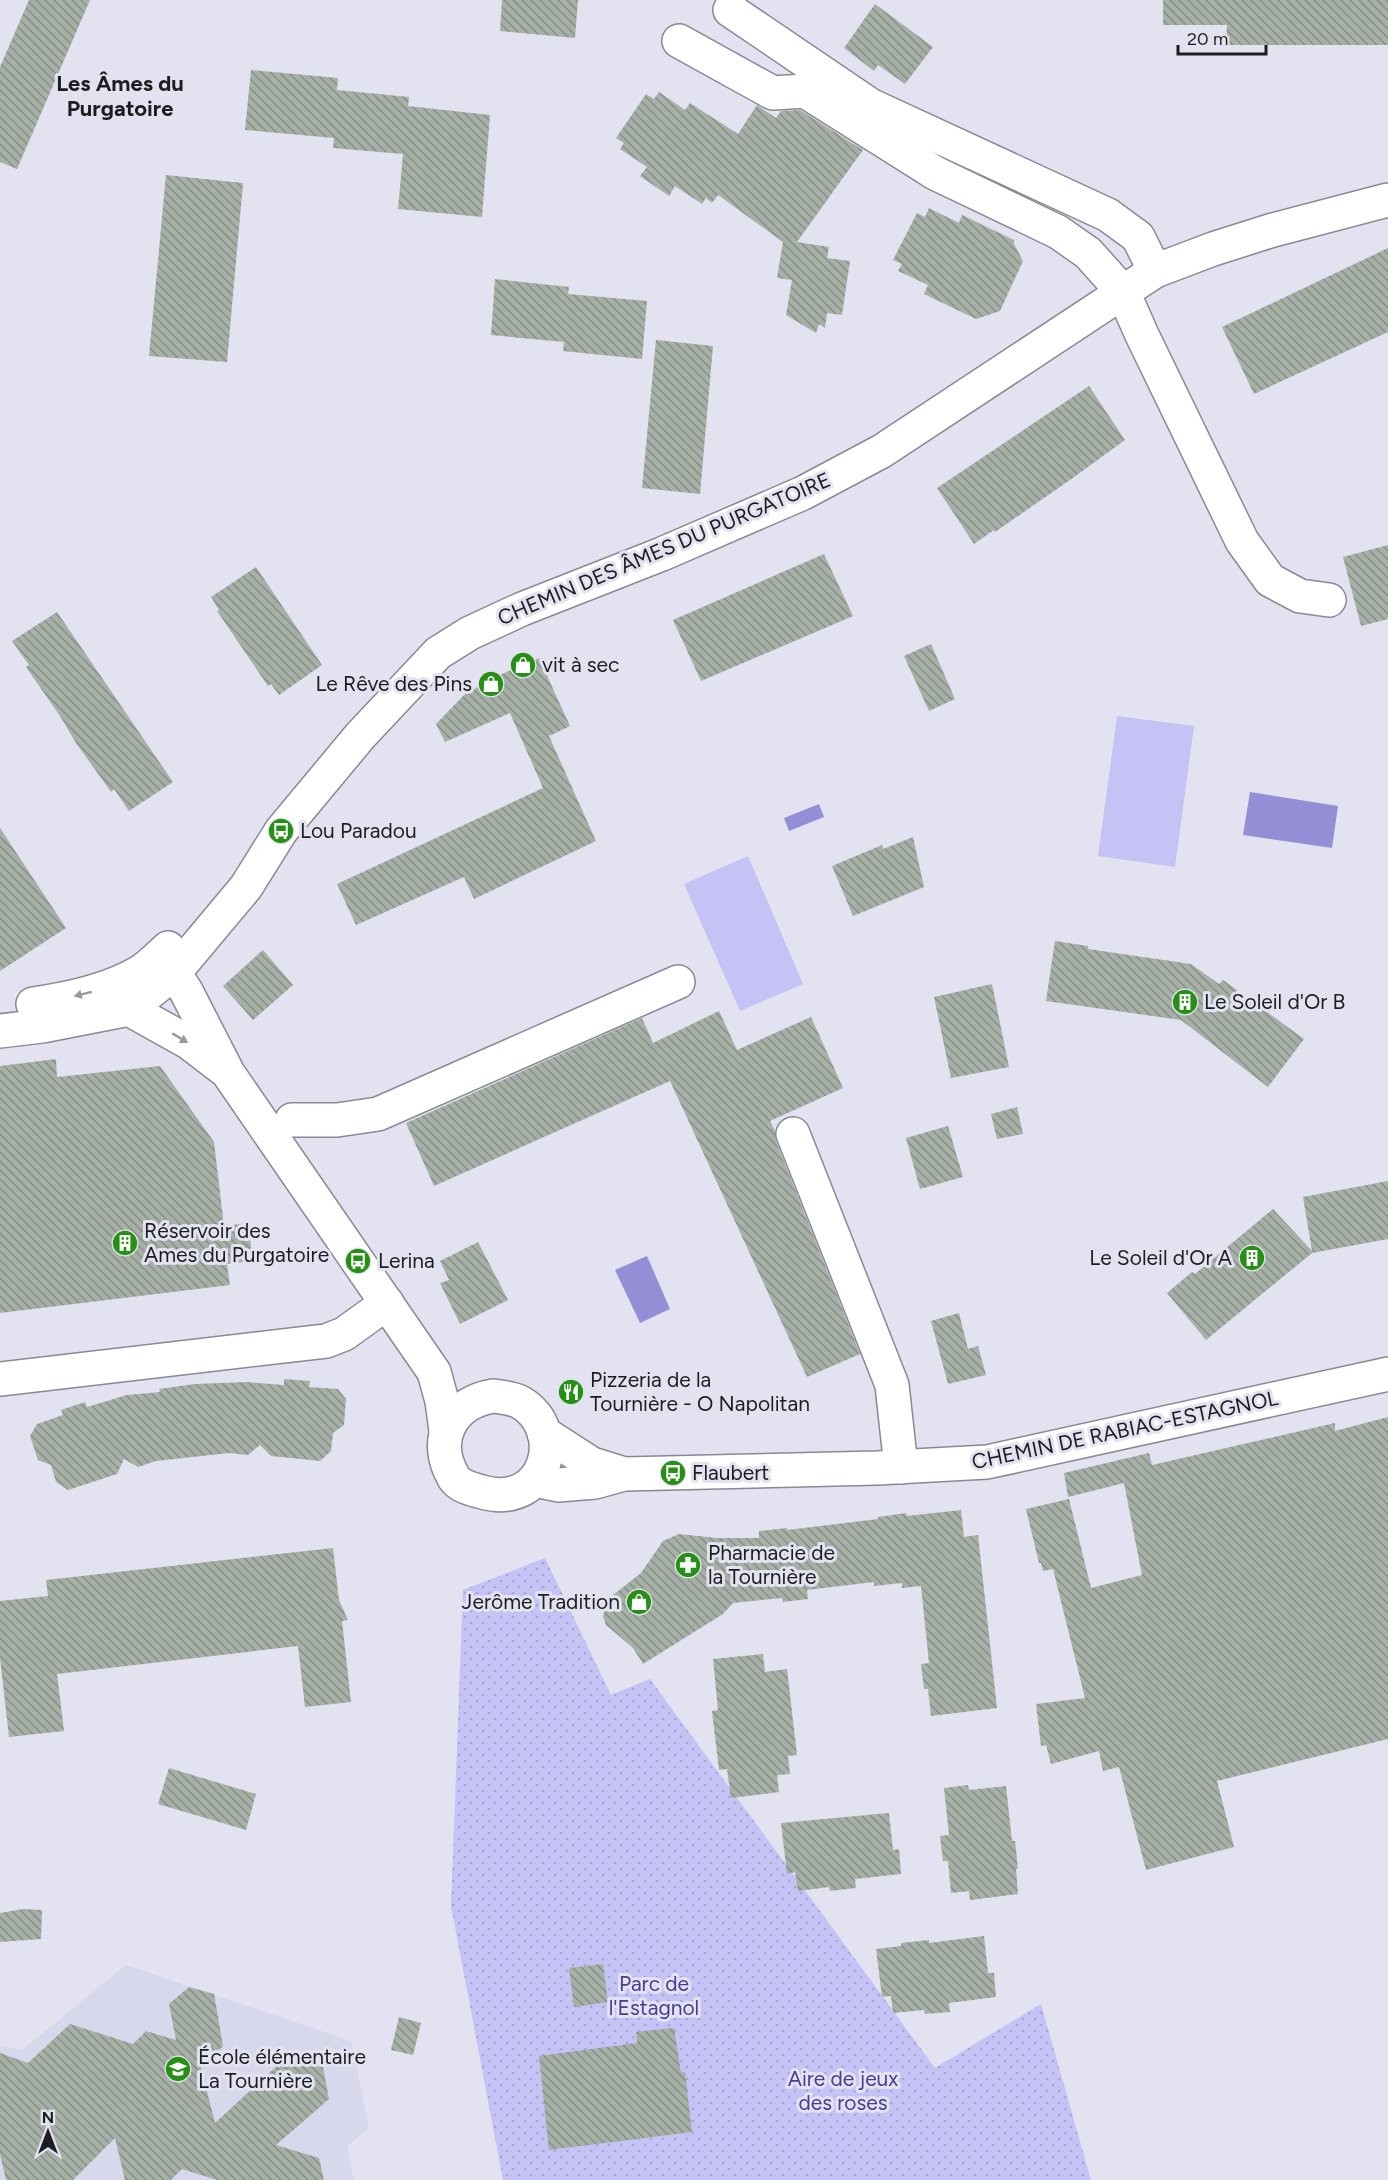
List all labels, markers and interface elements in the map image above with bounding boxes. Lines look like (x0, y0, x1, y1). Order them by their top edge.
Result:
scale bar (1178, 18, 1266, 56)
text: 20 m (1187, 28, 1228, 50)
district label: Les Âmes du Purgatoire (56, 70, 184, 122)
street label: CHEMIN DES ÂMES DU PURGATOIRE (494, 467, 834, 630)
shop icon: vit à sec (508, 650, 538, 680)
place label: vit à sec (542, 652, 619, 677)
shop icon: Le Rêve des Pins (476, 669, 506, 699)
place label: Le Rêve des Pins (315, 671, 472, 696)
bus stop icon: Lou Paradou (266, 816, 296, 846)
place label: Lou Paradou (300, 818, 417, 843)
building icon: Le Soleil d'Or B (1170, 987, 1200, 1017)
place label: Le Soleil d'Or B (1204, 989, 1345, 1014)
one-way arrow (74, 990, 92, 1000)
one-way arrow (172, 1032, 188, 1043)
place label: Réservoir des Ames du Purgatoire (144, 1218, 329, 1267)
building icon: Réservoir des Ames du Purgatoire (110, 1228, 140, 1258)
building icon: Le Soleil d'Or A (1237, 1243, 1267, 1273)
place label: Le Soleil d'Or A (1089, 1245, 1232, 1270)
bus stop icon: Lerina (343, 1246, 373, 1276)
place label: Lerina (378, 1248, 435, 1273)
place label: Pizzeria de la Tournière - O Napolitan (590, 1367, 810, 1416)
restaurant icon: Pizzeria de la Tournière - O Napolitan (556, 1377, 586, 1407)
street label: CHEMIN DE RABIAC-ESTAGNOL (969, 1385, 1280, 1474)
bus stop icon: Flaubert (658, 1458, 688, 1488)
place label: Flaubert (692, 1460, 769, 1485)
place label: Pharmacie de la Tournière (708, 1540, 835, 1589)
pharmacy icon: Pharmacie de la Tournière (673, 1550, 703, 1580)
shop icon: Jerôme Tradition (624, 1587, 654, 1617)
place label: Jerôme Tradition (462, 1589, 620, 1614)
park label: Parc de l'Estagnol (609, 1971, 699, 2020)
place label: École élémentaire La Tournière (198, 2044, 366, 2093)
school or university icon: École élémentaire La Tournière (163, 2054, 193, 2084)
park label: Aire de jeux des roses (788, 2066, 898, 2115)
north arrow (18, 2102, 78, 2162)
text: N (42, 2108, 54, 2127)

